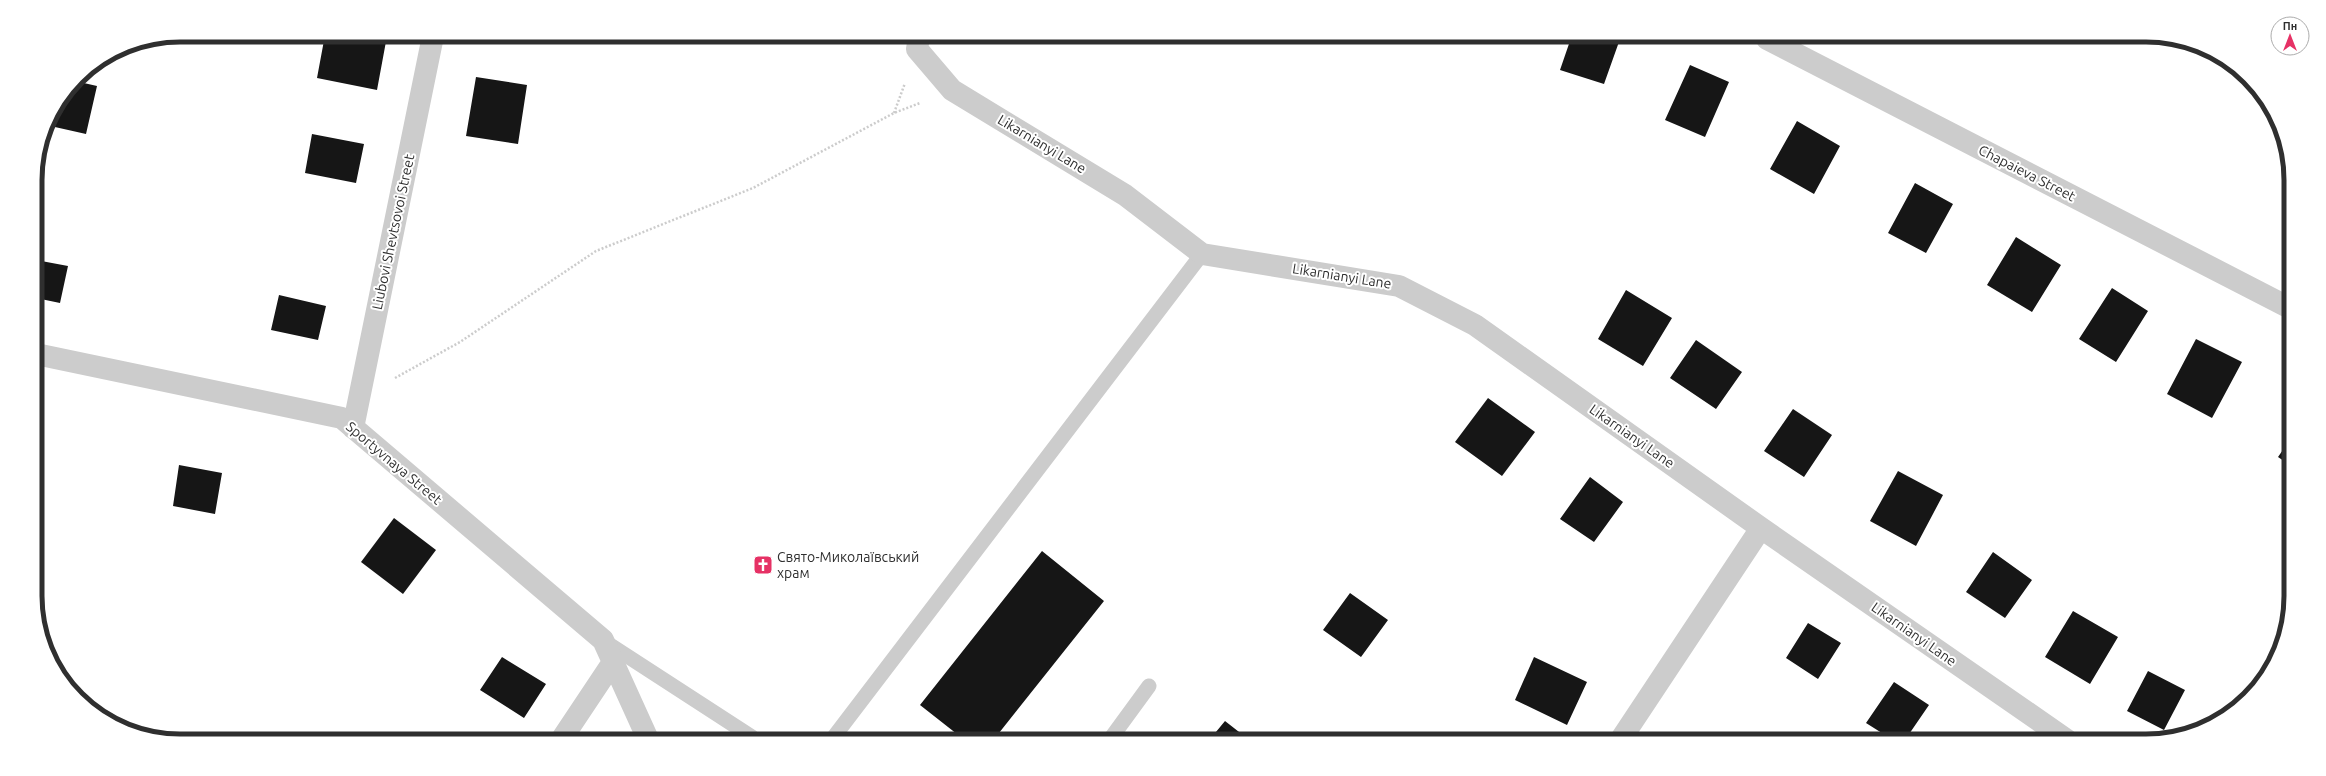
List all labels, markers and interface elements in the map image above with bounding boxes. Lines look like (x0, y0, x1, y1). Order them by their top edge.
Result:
north arrow (2270, 16, 2310, 56)
text: Пн (2283, 20, 2297, 32)
street label: Likarnianyi Lane (995, 111, 1089, 177)
street label: Chapaieva Street (1976, 142, 2079, 205)
street label: Liubovi Shevtsovoi Street (369, 152, 417, 311)
street label: Likarnianyi Lane (1291, 260, 1393, 292)
street label: Likarnianyi Lane (1586, 401, 1678, 471)
street label: Sportyvnaya Street (343, 418, 445, 508)
place label: Свято-Миколаївський храм (777, 549, 919, 581)
church icon: Свято-Миколаївський храм (752, 554, 774, 576)
street label: Likarnianyi Lane (1868, 599, 1960, 669)

